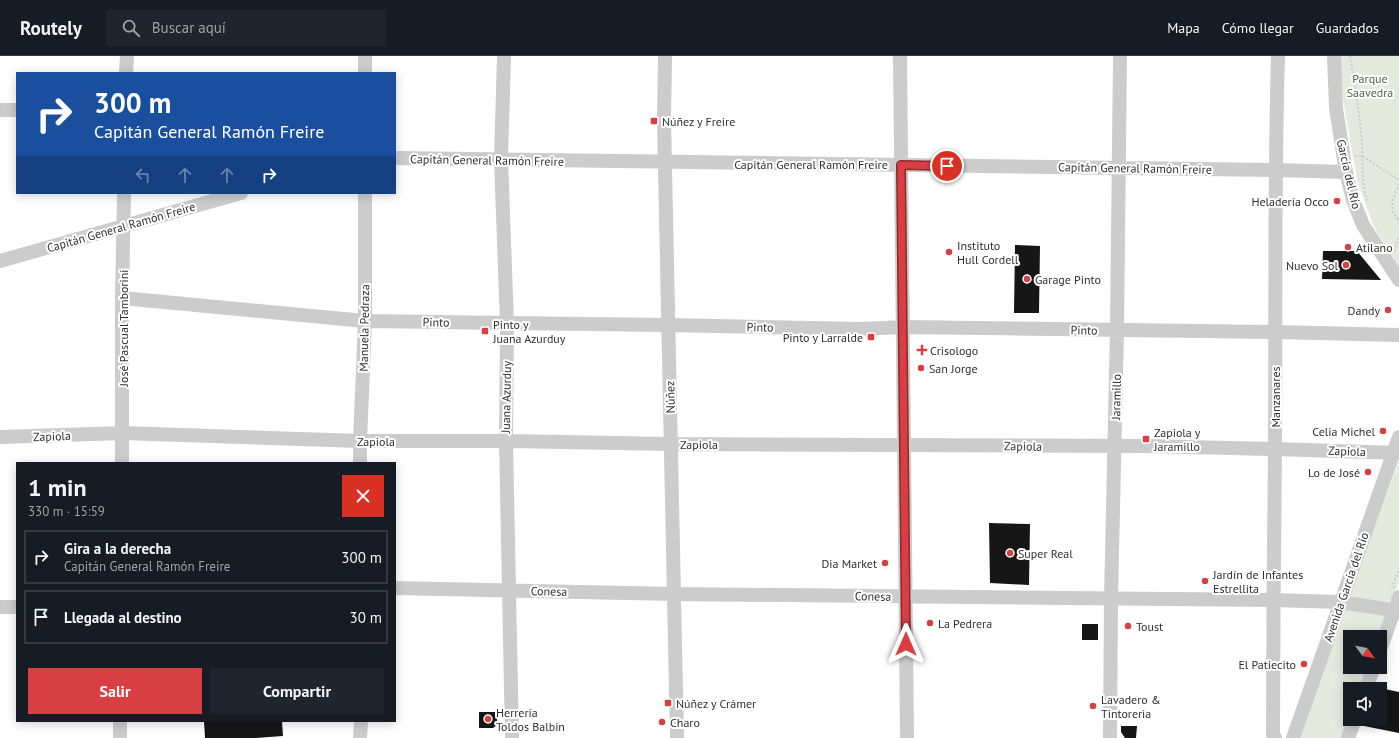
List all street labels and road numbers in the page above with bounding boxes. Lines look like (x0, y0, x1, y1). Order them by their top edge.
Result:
street label: García del Río (1334, 138, 1364, 210)
street label: Capitán General Ramón Freire (410, 151, 564, 169)
street label: Capitán General Ramón Freire (734, 157, 888, 172)
street label: Capitán General Ramón Freire (1058, 159, 1212, 177)
street label: Capitán General Ramón Freire (45, 199, 197, 255)
street label: José Pascual Tamborini (116, 270, 131, 387)
street label: Manuela Pedraza (356, 284, 372, 372)
street label: Pinto (422, 314, 450, 330)
street label: Pinto (746, 319, 774, 335)
street label: Pinto (1070, 322, 1098, 338)
street label: Juana Azurduy (498, 360, 514, 434)
street label: Manzanares (1268, 366, 1283, 428)
street label: Jaramillo (1108, 374, 1124, 421)
street label: Núñez (662, 381, 678, 413)
street label: Zapiola (33, 428, 71, 444)
street label: Zapiola (357, 434, 395, 449)
street label: Zapiola (680, 437, 718, 452)
street label: Zapiola (1004, 438, 1042, 454)
street label: Zapiola (1328, 443, 1366, 459)
street label: Avenida García del Río (1320, 530, 1372, 644)
street label: Conesa (531, 583, 567, 599)
street label: Conesa (855, 588, 891, 604)

